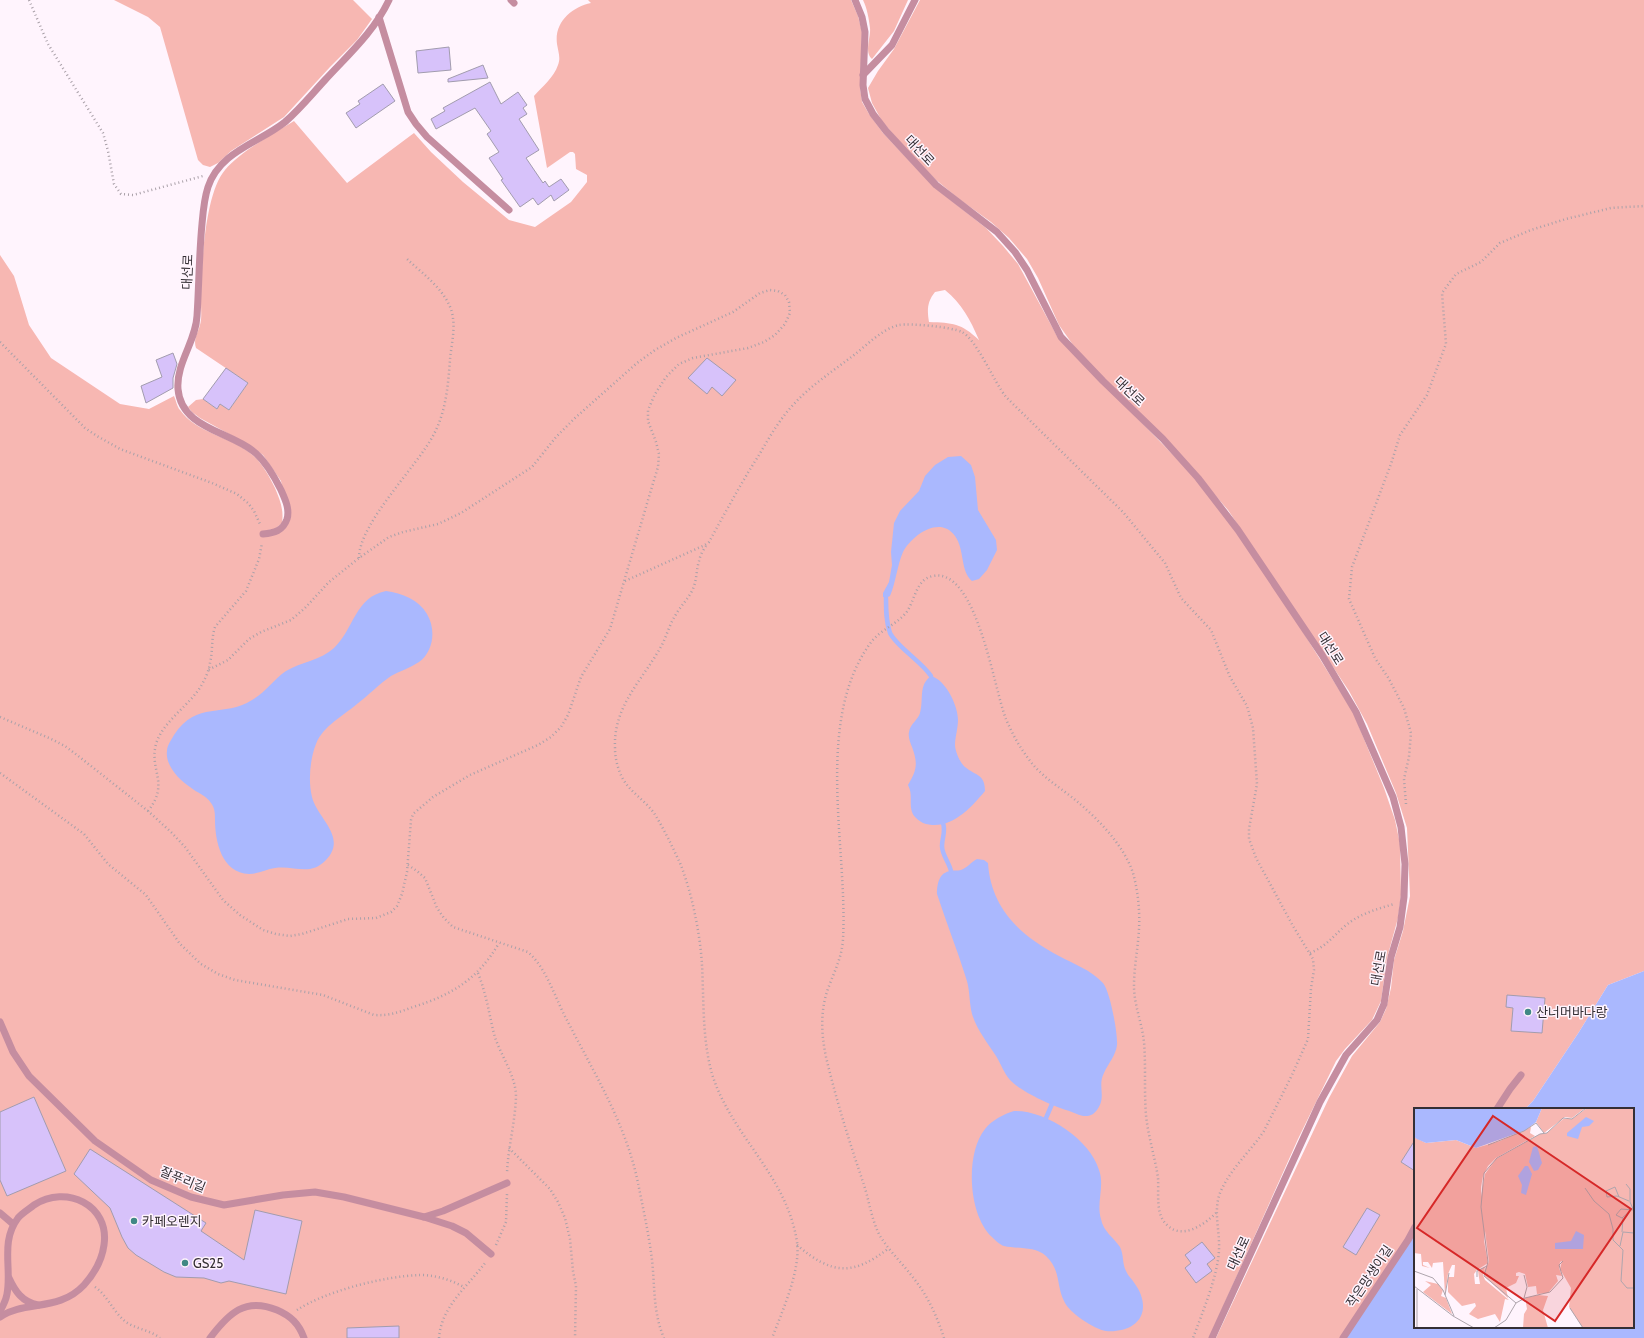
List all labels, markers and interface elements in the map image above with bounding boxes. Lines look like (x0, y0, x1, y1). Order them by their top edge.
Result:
street label: 대선로 (902, 131, 938, 169)
street label: 대선로 (178, 254, 196, 290)
street label: 대선로 (1112, 373, 1148, 409)
street label: 대선로 (1315, 629, 1347, 667)
street label: 대선로 (1367, 949, 1389, 987)
place label: 산너머바다랑 (1536, 1004, 1608, 1020)
marker: 산너머바다랑 (1523, 1007, 1533, 1017)
inset map (1414, 1108, 1634, 1328)
street label: 잘푸리길 (158, 1163, 208, 1195)
place label: 카페오렌지 (142, 1213, 202, 1229)
marker: 카페오렌지 (129, 1216, 139, 1226)
street label: 대선로 (1223, 1233, 1253, 1273)
street label: 작은망생이길 (1342, 1242, 1396, 1310)
place label: GS25 (193, 1255, 223, 1271)
marker: GS25 (180, 1258, 190, 1268)

